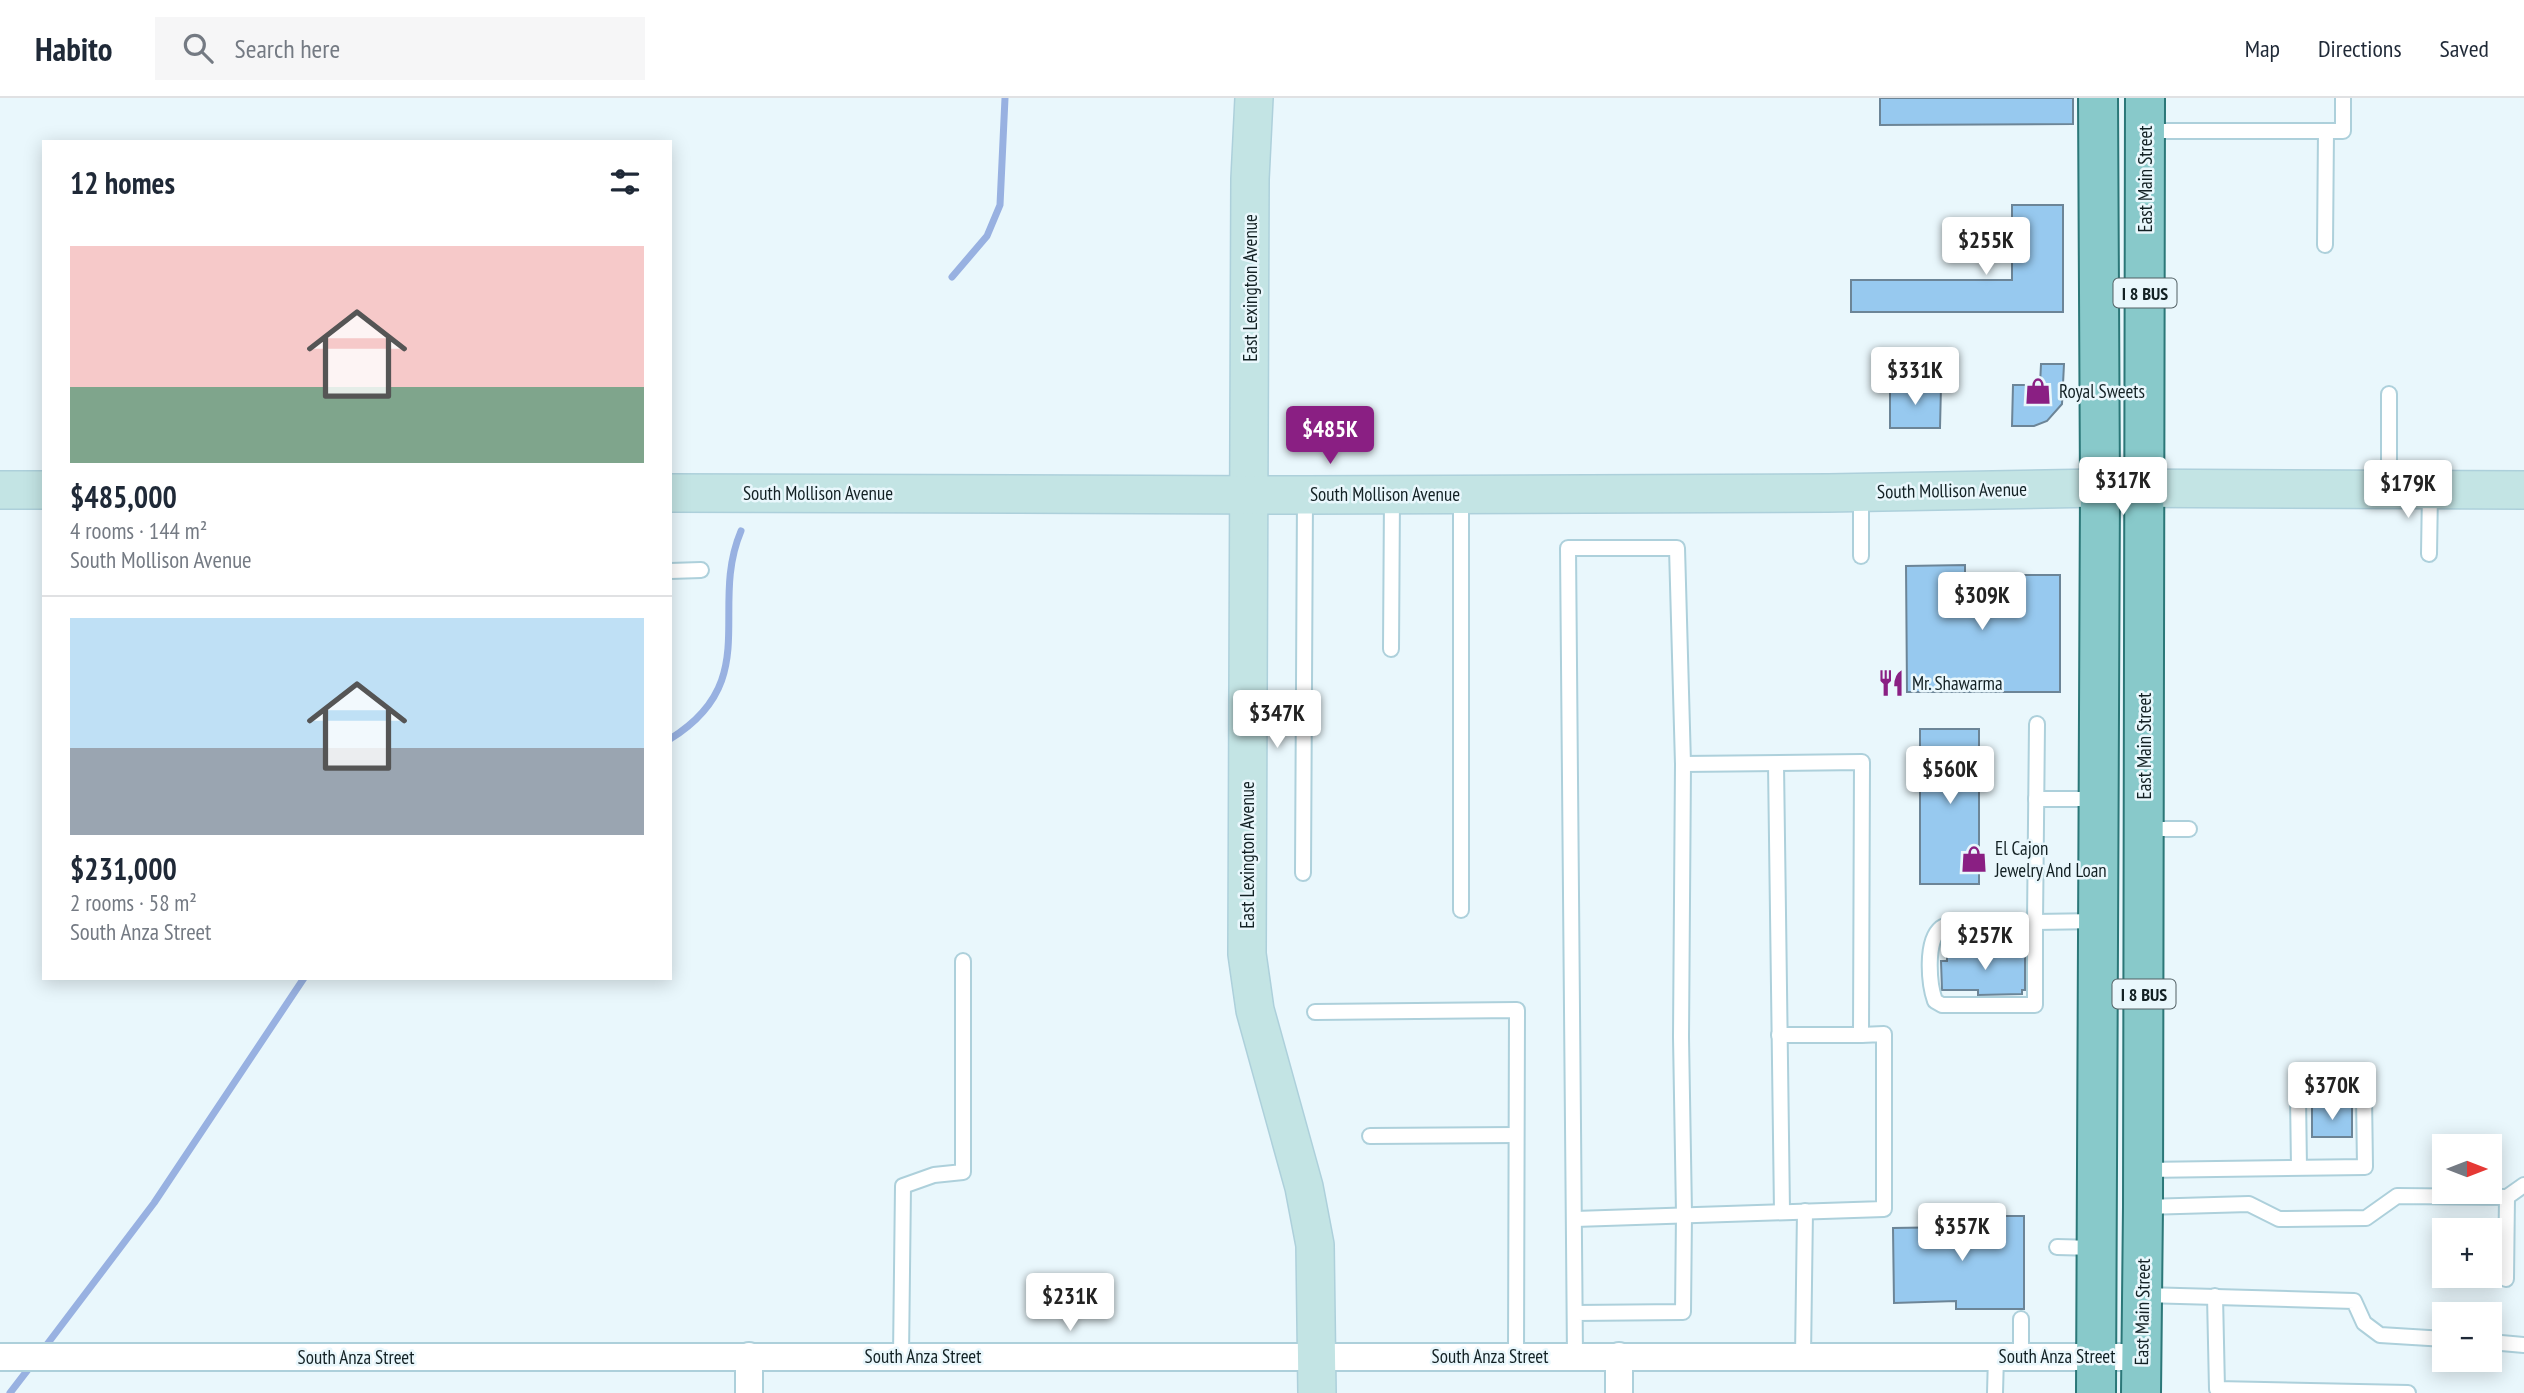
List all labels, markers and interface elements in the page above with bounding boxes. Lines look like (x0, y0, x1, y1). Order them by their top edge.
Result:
search box (155, 17, 645, 80)
text: Habito (35, 27, 113, 70)
icon: search (179, 29, 217, 67)
text: Search here (235, 32, 340, 65)
text: Map (2245, 33, 2280, 64)
text: Directions (2318, 33, 2402, 64)
text: Saved (2440, 33, 2489, 64)
street label: East Main Street (2133, 125, 2157, 232)
text: 12 homes (70, 163, 175, 202)
icon: filters (606, 163, 644, 201)
street label: East Lexington Avenue (1238, 214, 1262, 362)
pin: $255K (1937, 218, 2035, 277)
text: $255K (1958, 225, 2014, 254)
road number: I 8 BUS (2114, 278, 2176, 308)
icon: home (294, 291, 420, 417)
pin: $331K (1866, 348, 1964, 407)
text: $331K (1887, 355, 1943, 384)
shop icon: Royal Sweets (2023, 376, 2053, 406)
place label: Royal Sweets (2059, 379, 2145, 403)
pin: $485K (1281, 406, 1379, 466)
text: $485K (1302, 414, 1358, 443)
pin: $317K (2074, 458, 2172, 517)
pin: $179K (2359, 460, 2457, 520)
text: $317K (2095, 465, 2151, 494)
text: $179K (2380, 468, 2436, 497)
text: $485,000 (70, 477, 177, 516)
street label: South Mollison Avenue (1877, 477, 2027, 503)
street label: South Mollison Avenue (743, 481, 893, 505)
street label: South Mollison Avenue (1310, 482, 1460, 506)
text: 4 rooms · 144 m² (70, 516, 207, 545)
text: South Mollison Avenue (70, 545, 252, 574)
pin: $309K (1933, 573, 2031, 632)
text: $309K (1954, 580, 2010, 609)
icon: home (294, 663, 420, 789)
restaurant icon: Mr. Shawarma (1876, 668, 1906, 698)
place label: Mr. Shawarma (1912, 671, 2003, 695)
pin: $347K (1228, 690, 1326, 750)
street label: East Main Street (2132, 692, 2156, 799)
text: $347K (1249, 698, 1305, 727)
pin: $560K (1901, 746, 1999, 806)
text: $560K (1922, 754, 1978, 783)
street label: East Lexington Avenue (1235, 781, 1259, 929)
place label: El Cajon Jewelry And Loan (1994, 836, 2107, 882)
shop icon: El Cajon Jewelry And Loan (1959, 844, 1989, 874)
text: $231,000 (70, 849, 177, 888)
text: 2 rooms · 58 m² (70, 888, 197, 917)
pin: $257K (1936, 912, 2034, 972)
text: South Anza Street (70, 917, 211, 946)
text: $257K (1957, 920, 2013, 949)
road number: I 8 BUS (2112, 980, 2176, 1009)
pin: $370K (2283, 1062, 2381, 1122)
text: $370K (2304, 1070, 2360, 1099)
north arrow (2432, 1134, 2502, 1204)
map controls (2432, 1134, 2502, 1372)
pin: $357K (1913, 1204, 2011, 1263)
text: $357K (1934, 1211, 1990, 1240)
button: + (2432, 1218, 2502, 1288)
street label: East Main Street (2129, 1258, 2155, 1366)
pin: $231K (1021, 1274, 1119, 1333)
text: $231K (1042, 1281, 1098, 1310)
button: − (2432, 1302, 2502, 1372)
street label: South Anza Street (865, 1344, 982, 1368)
street label: South Anza Street (1432, 1344, 1549, 1368)
street label: South Anza Street (1999, 1344, 2116, 1368)
street label: South Anza Street (298, 1345, 415, 1369)

